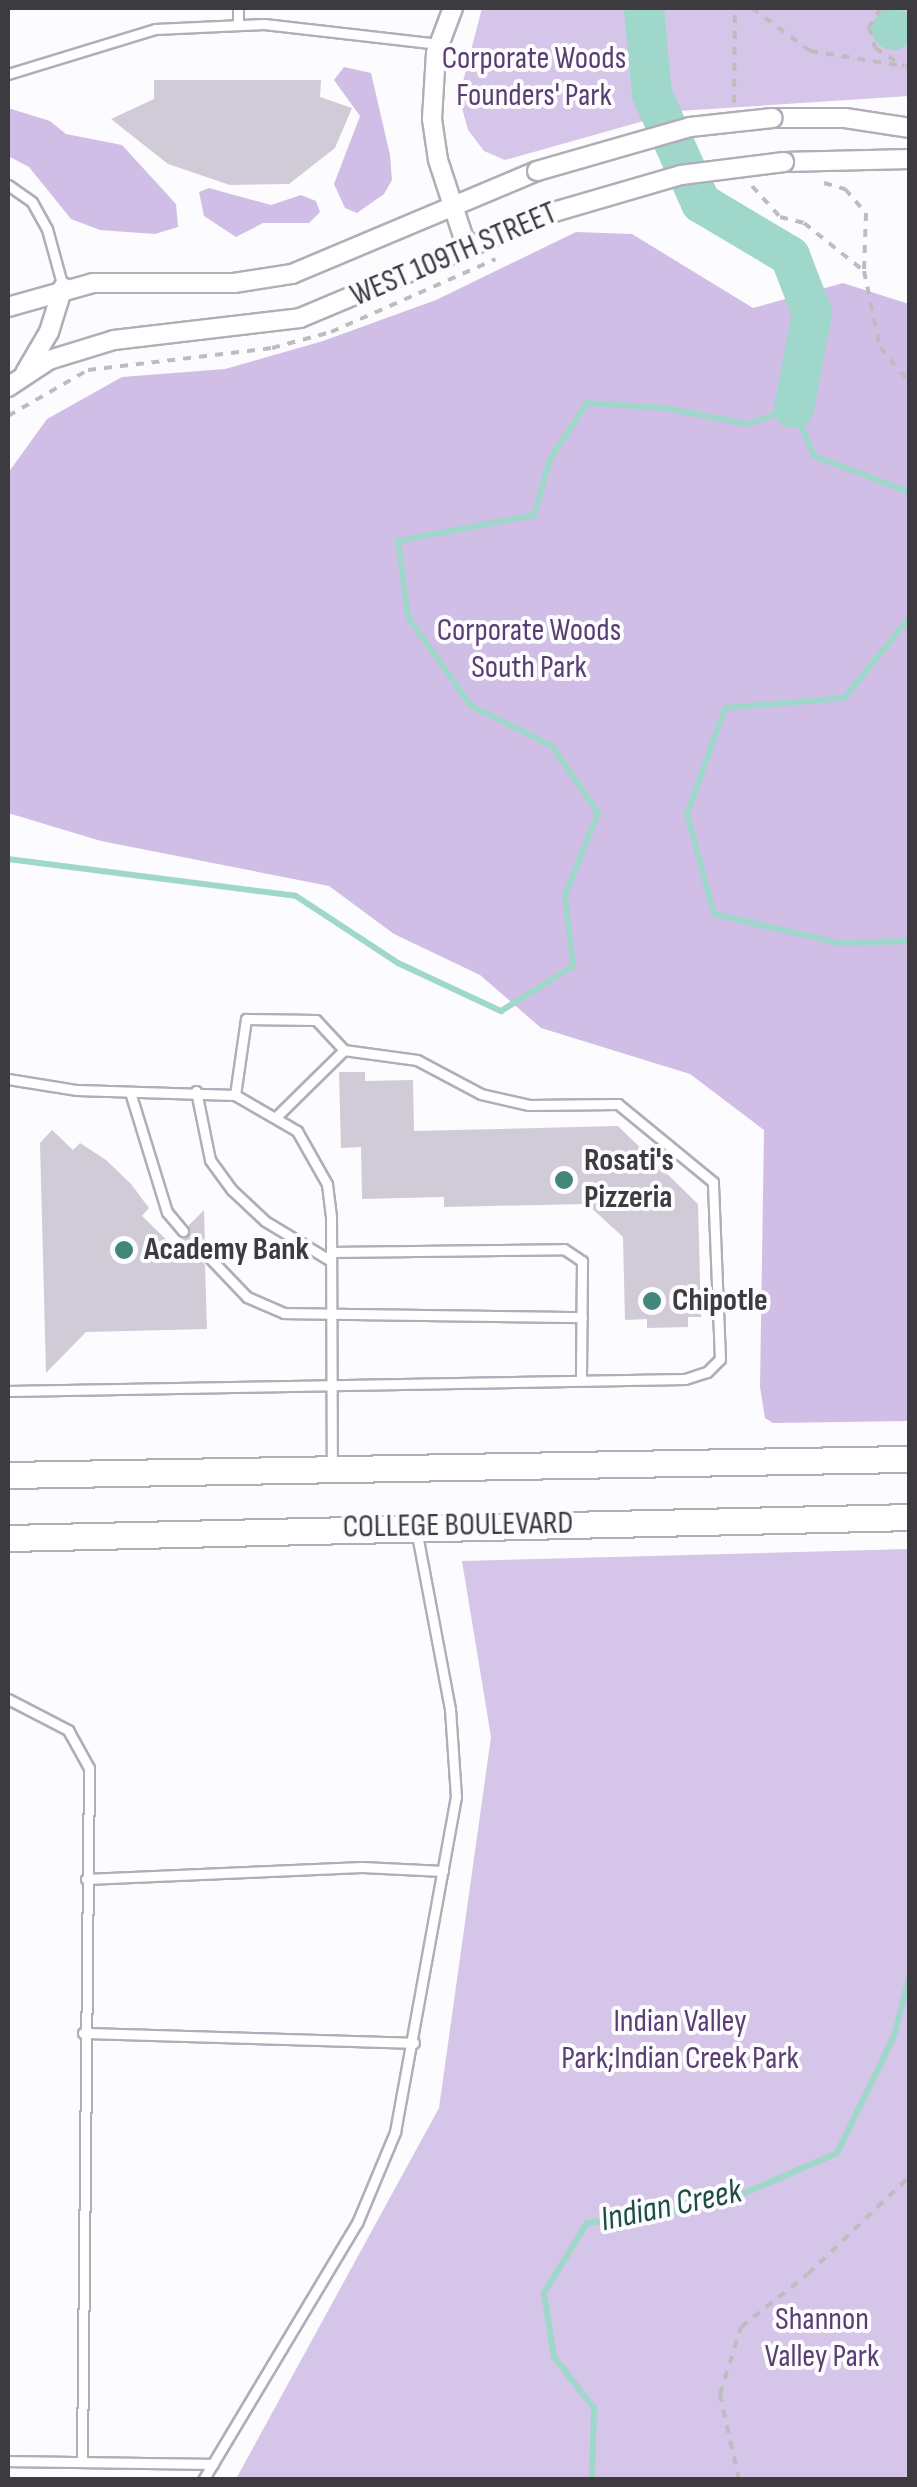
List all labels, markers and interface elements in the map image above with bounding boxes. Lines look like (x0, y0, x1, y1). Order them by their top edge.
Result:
park label: Corporate Woods Founders' Park (442, 41, 626, 116)
street label: WEST 109TH STREET (345, 194, 563, 316)
park label: Corporate Woods South Park (437, 613, 621, 688)
place label: Rosati's Pizzeria (584, 1143, 674, 1218)
marker: Rosati's Pizzeria (553, 1169, 575, 1191)
place label: Academy Bank (144, 1231, 309, 1269)
marker: Academy Bank (113, 1239, 135, 1261)
place label: Chipotle (672, 1282, 768, 1320)
marker: Chipotle (641, 1290, 663, 1312)
street label: COLLEGE BOULEVARD (342, 1505, 574, 1547)
park label: Indian Valley Park;Indian Creek Park (561, 2004, 799, 2079)
water label: Indian Creek (597, 2171, 745, 2241)
park label: Shannon Valley Park (765, 2302, 879, 2377)

